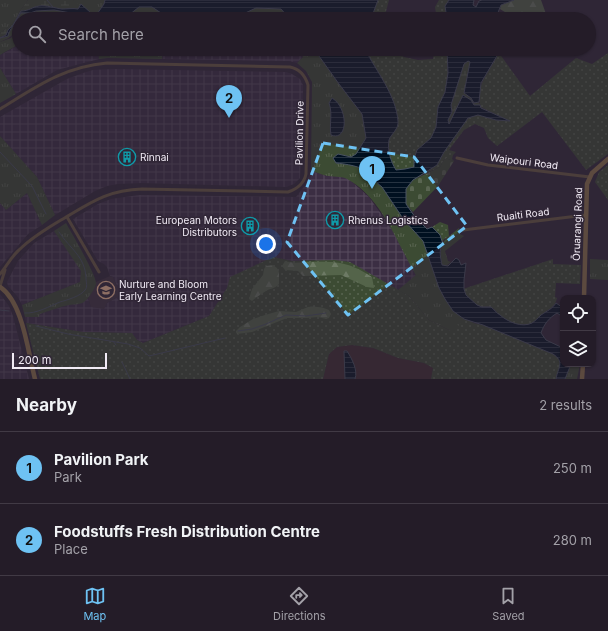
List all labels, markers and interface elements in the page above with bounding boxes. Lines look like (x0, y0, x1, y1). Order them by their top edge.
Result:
search box (12, 12, 596, 56)
icon: search (26, 23, 48, 45)
text: Search here (58, 25, 144, 44)
pin: 2 (216, 85, 242, 118)
street label: Pavilion Drive (292, 101, 306, 165)
building icon: Rinnai (117, 147, 137, 167)
place label: Rinnai (140, 151, 169, 163)
street label: Waipouri Road (489, 151, 559, 171)
pin: 1 (359, 156, 385, 189)
street label: Ōruarangi Road (570, 187, 584, 261)
street label: Ruaiti Road (496, 205, 550, 223)
building icon: Rhenus Logistics (325, 210, 345, 230)
place label: European Motors Distributors (156, 214, 237, 238)
place label: Rhenus Logistics (348, 214, 428, 226)
building icon: European Motors Distributors (240, 216, 260, 236)
your location (256, 234, 276, 254)
place label: Nurture and Bloom Early Learning Centre (119, 278, 222, 302)
school or university icon: Nurture and Bloom Early Learning Centre (96, 280, 116, 300)
map controls (560, 295, 596, 367)
button: locate (560, 295, 596, 331)
button: layers (560, 331, 596, 367)
scale bar (12, 351, 107, 370)
text: 200 m (18, 353, 51, 367)
text: Nearby (16, 395, 77, 415)
text: 2 results (539, 397, 592, 413)
text: Pavilion Park (54, 450, 149, 469)
text: 1 (26, 460, 32, 476)
text: 250 m (553, 460, 592, 476)
text: Park (54, 469, 82, 485)
text: Foodstuffs Fresh Distribution Centre (54, 522, 320, 541)
text: 2 (25, 532, 33, 548)
text: 280 m (553, 532, 592, 548)
text: Place (54, 541, 88, 557)
tab: Map (83, 585, 106, 623)
tab: Directions (273, 585, 326, 623)
tab: Saved (492, 585, 525, 623)

